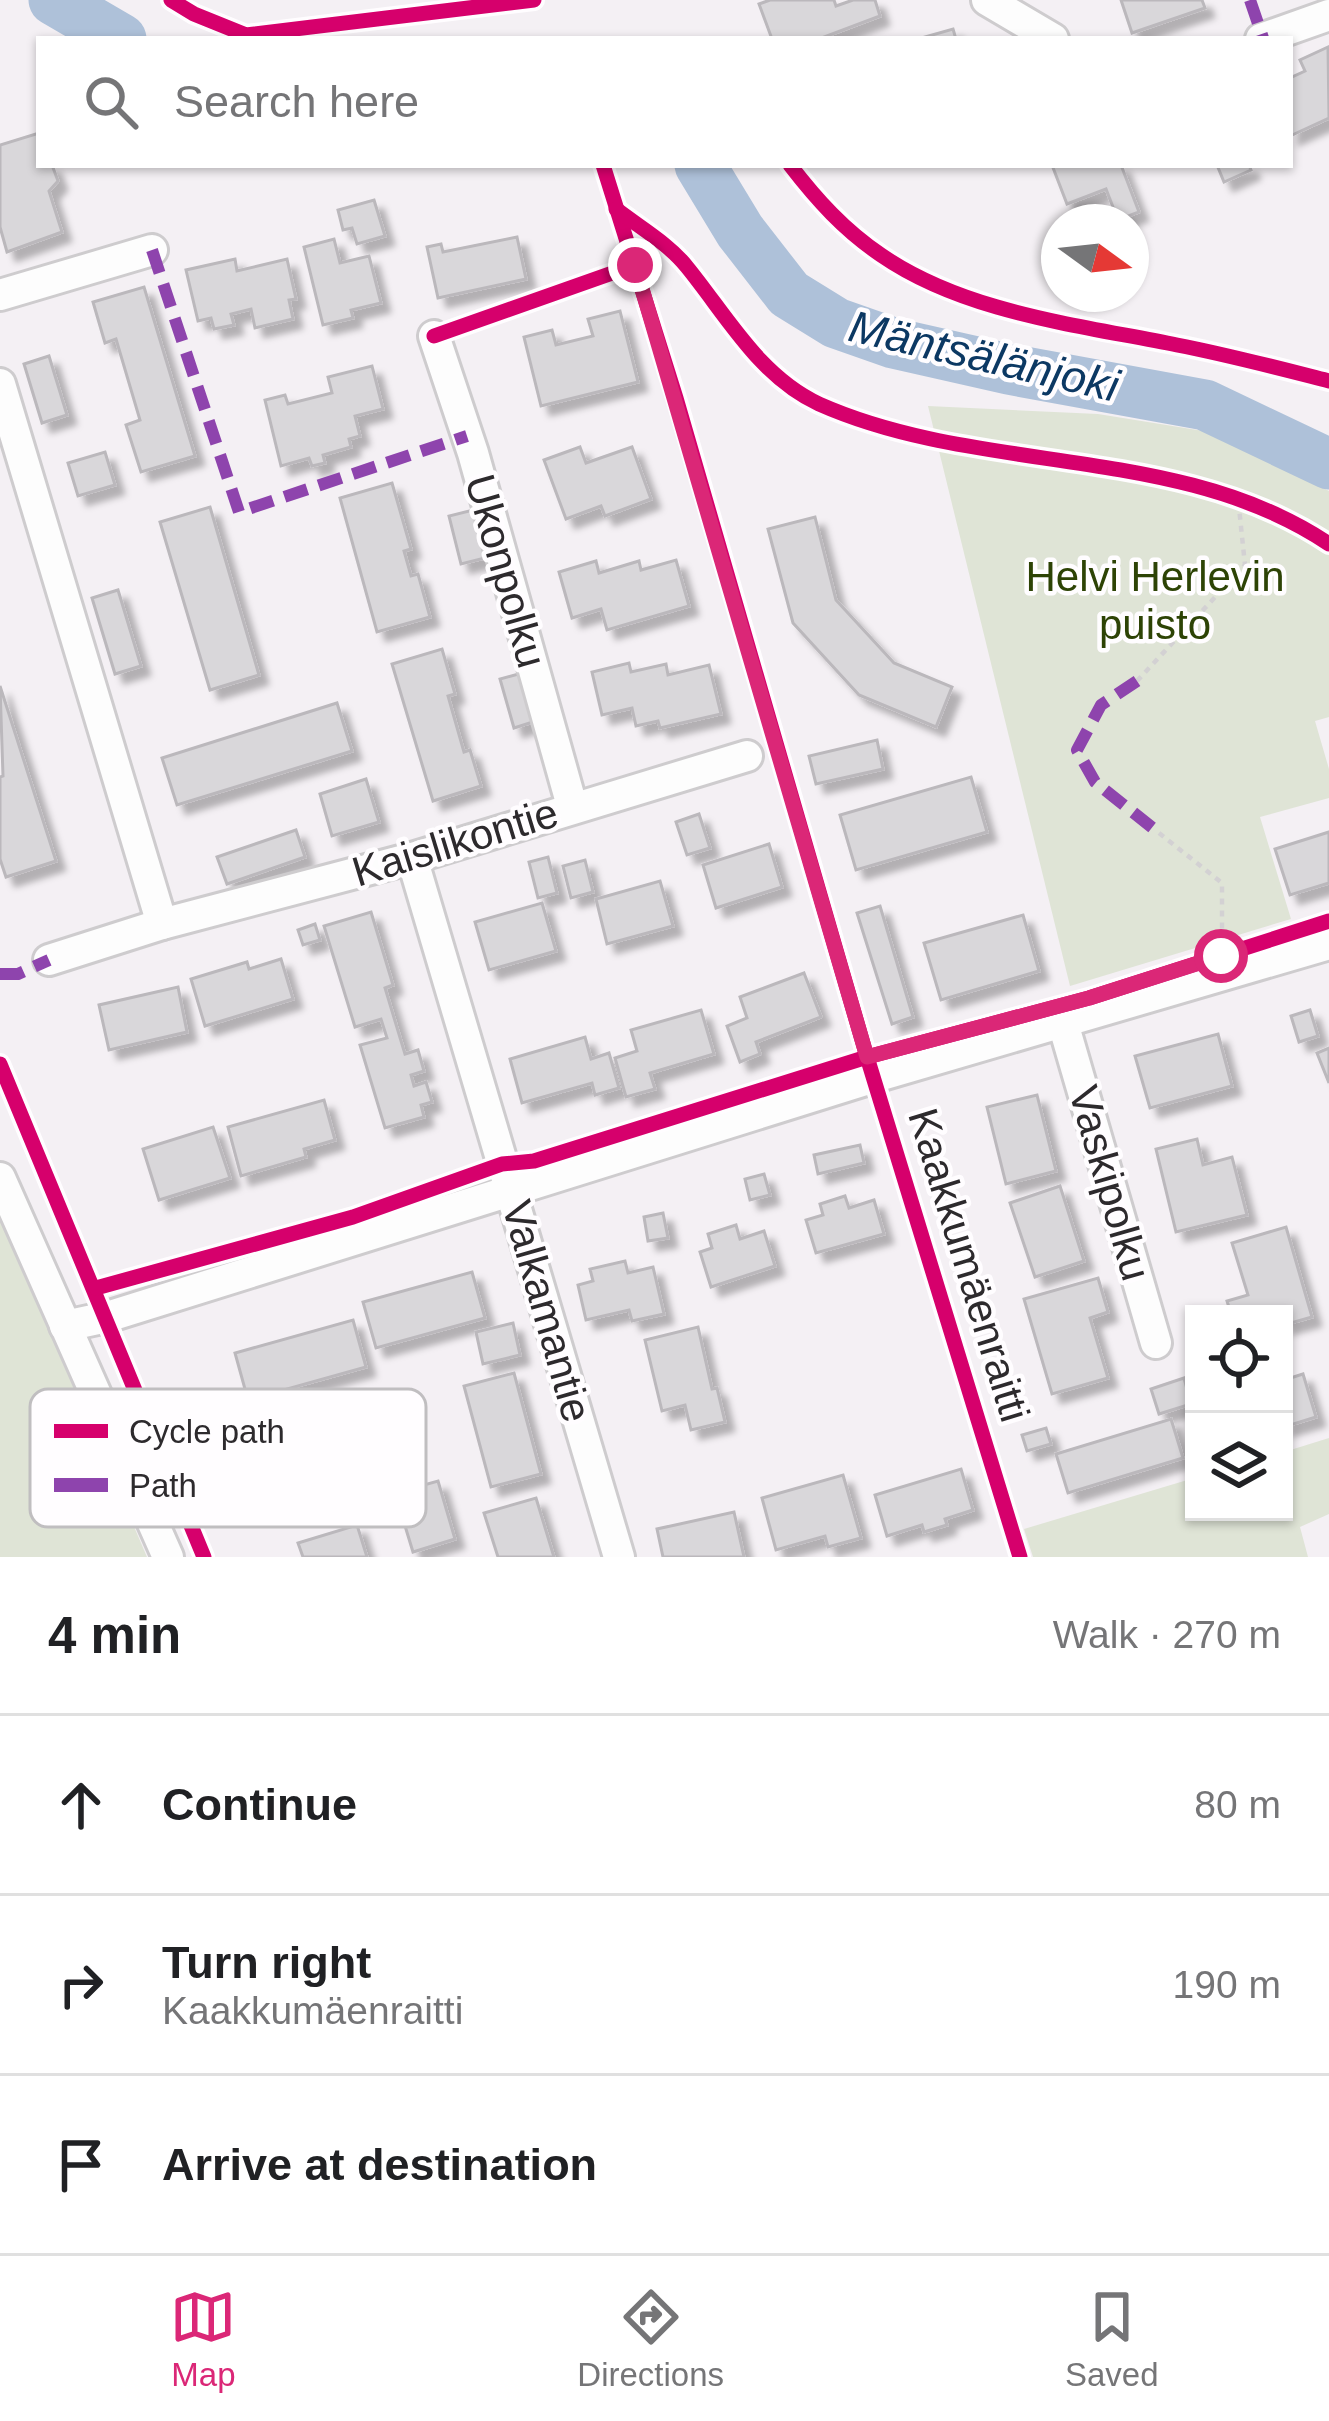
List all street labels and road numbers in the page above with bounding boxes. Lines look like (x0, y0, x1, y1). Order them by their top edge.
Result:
street label: Ukonpolku (456, 469, 556, 673)
street label: Kaislikontie (347, 788, 563, 896)
street label: Vaskipolku (1060, 1080, 1160, 1286)
street label: Kaakkumäenraitti (899, 1103, 1039, 1427)
street label: Valkamantie (493, 1195, 601, 1427)

